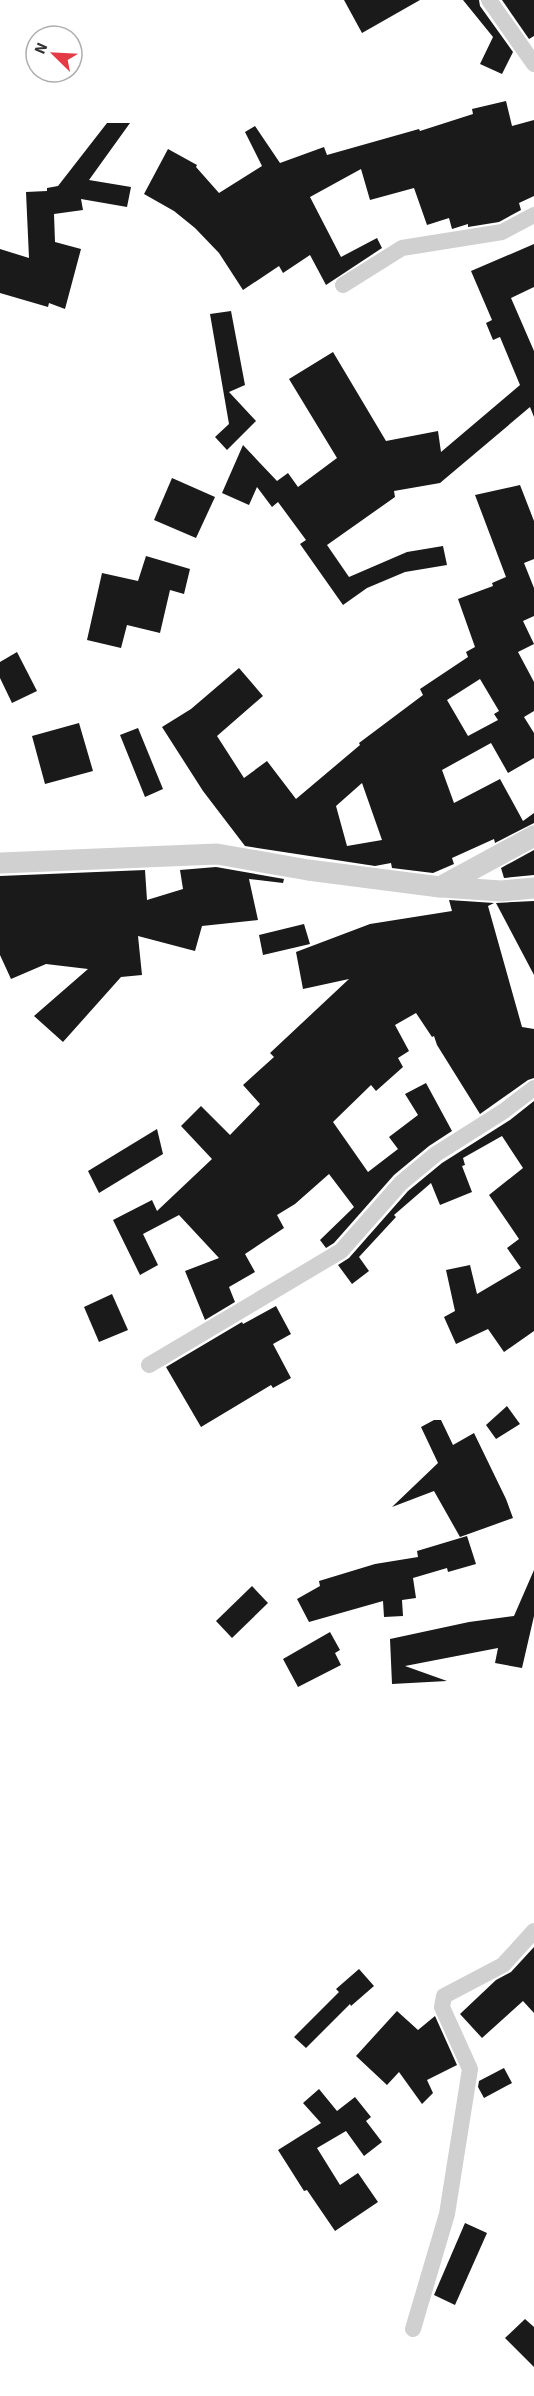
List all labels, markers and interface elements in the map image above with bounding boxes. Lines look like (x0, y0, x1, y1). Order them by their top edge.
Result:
north arrow (24, 24, 84, 84)
text: N (29, 39, 53, 58)

